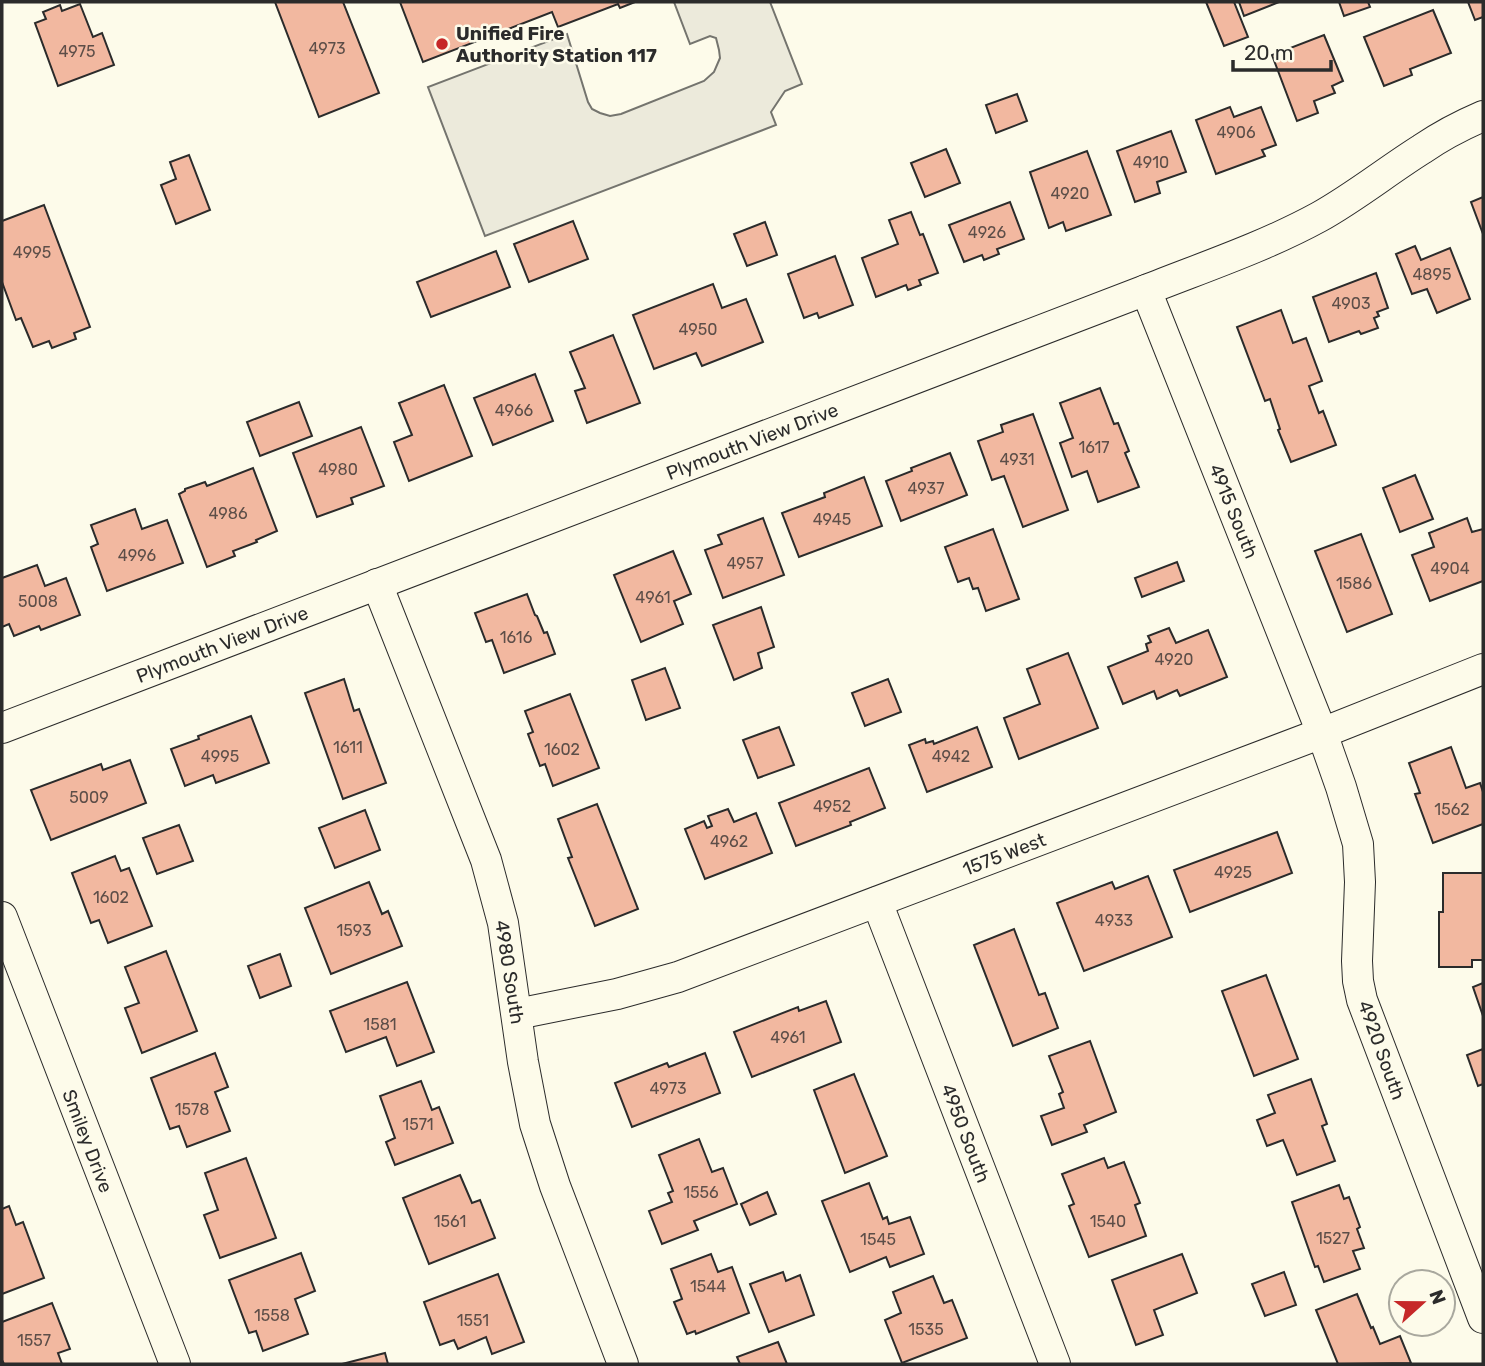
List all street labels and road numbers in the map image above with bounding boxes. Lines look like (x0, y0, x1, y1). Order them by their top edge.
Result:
street label: Plymouth View Drive (663, 398, 841, 485)
street label: 4915 South (1204, 460, 1263, 562)
street label: Plymouth View Drive (133, 601, 311, 688)
street label: 1575 West (959, 828, 1050, 881)
street label: 4980 South (490, 918, 529, 1026)
street label: 4920 South (1353, 997, 1410, 1103)
street label: 4950 South (936, 1080, 995, 1186)
street label: Smiley Drive (57, 1086, 118, 1196)

